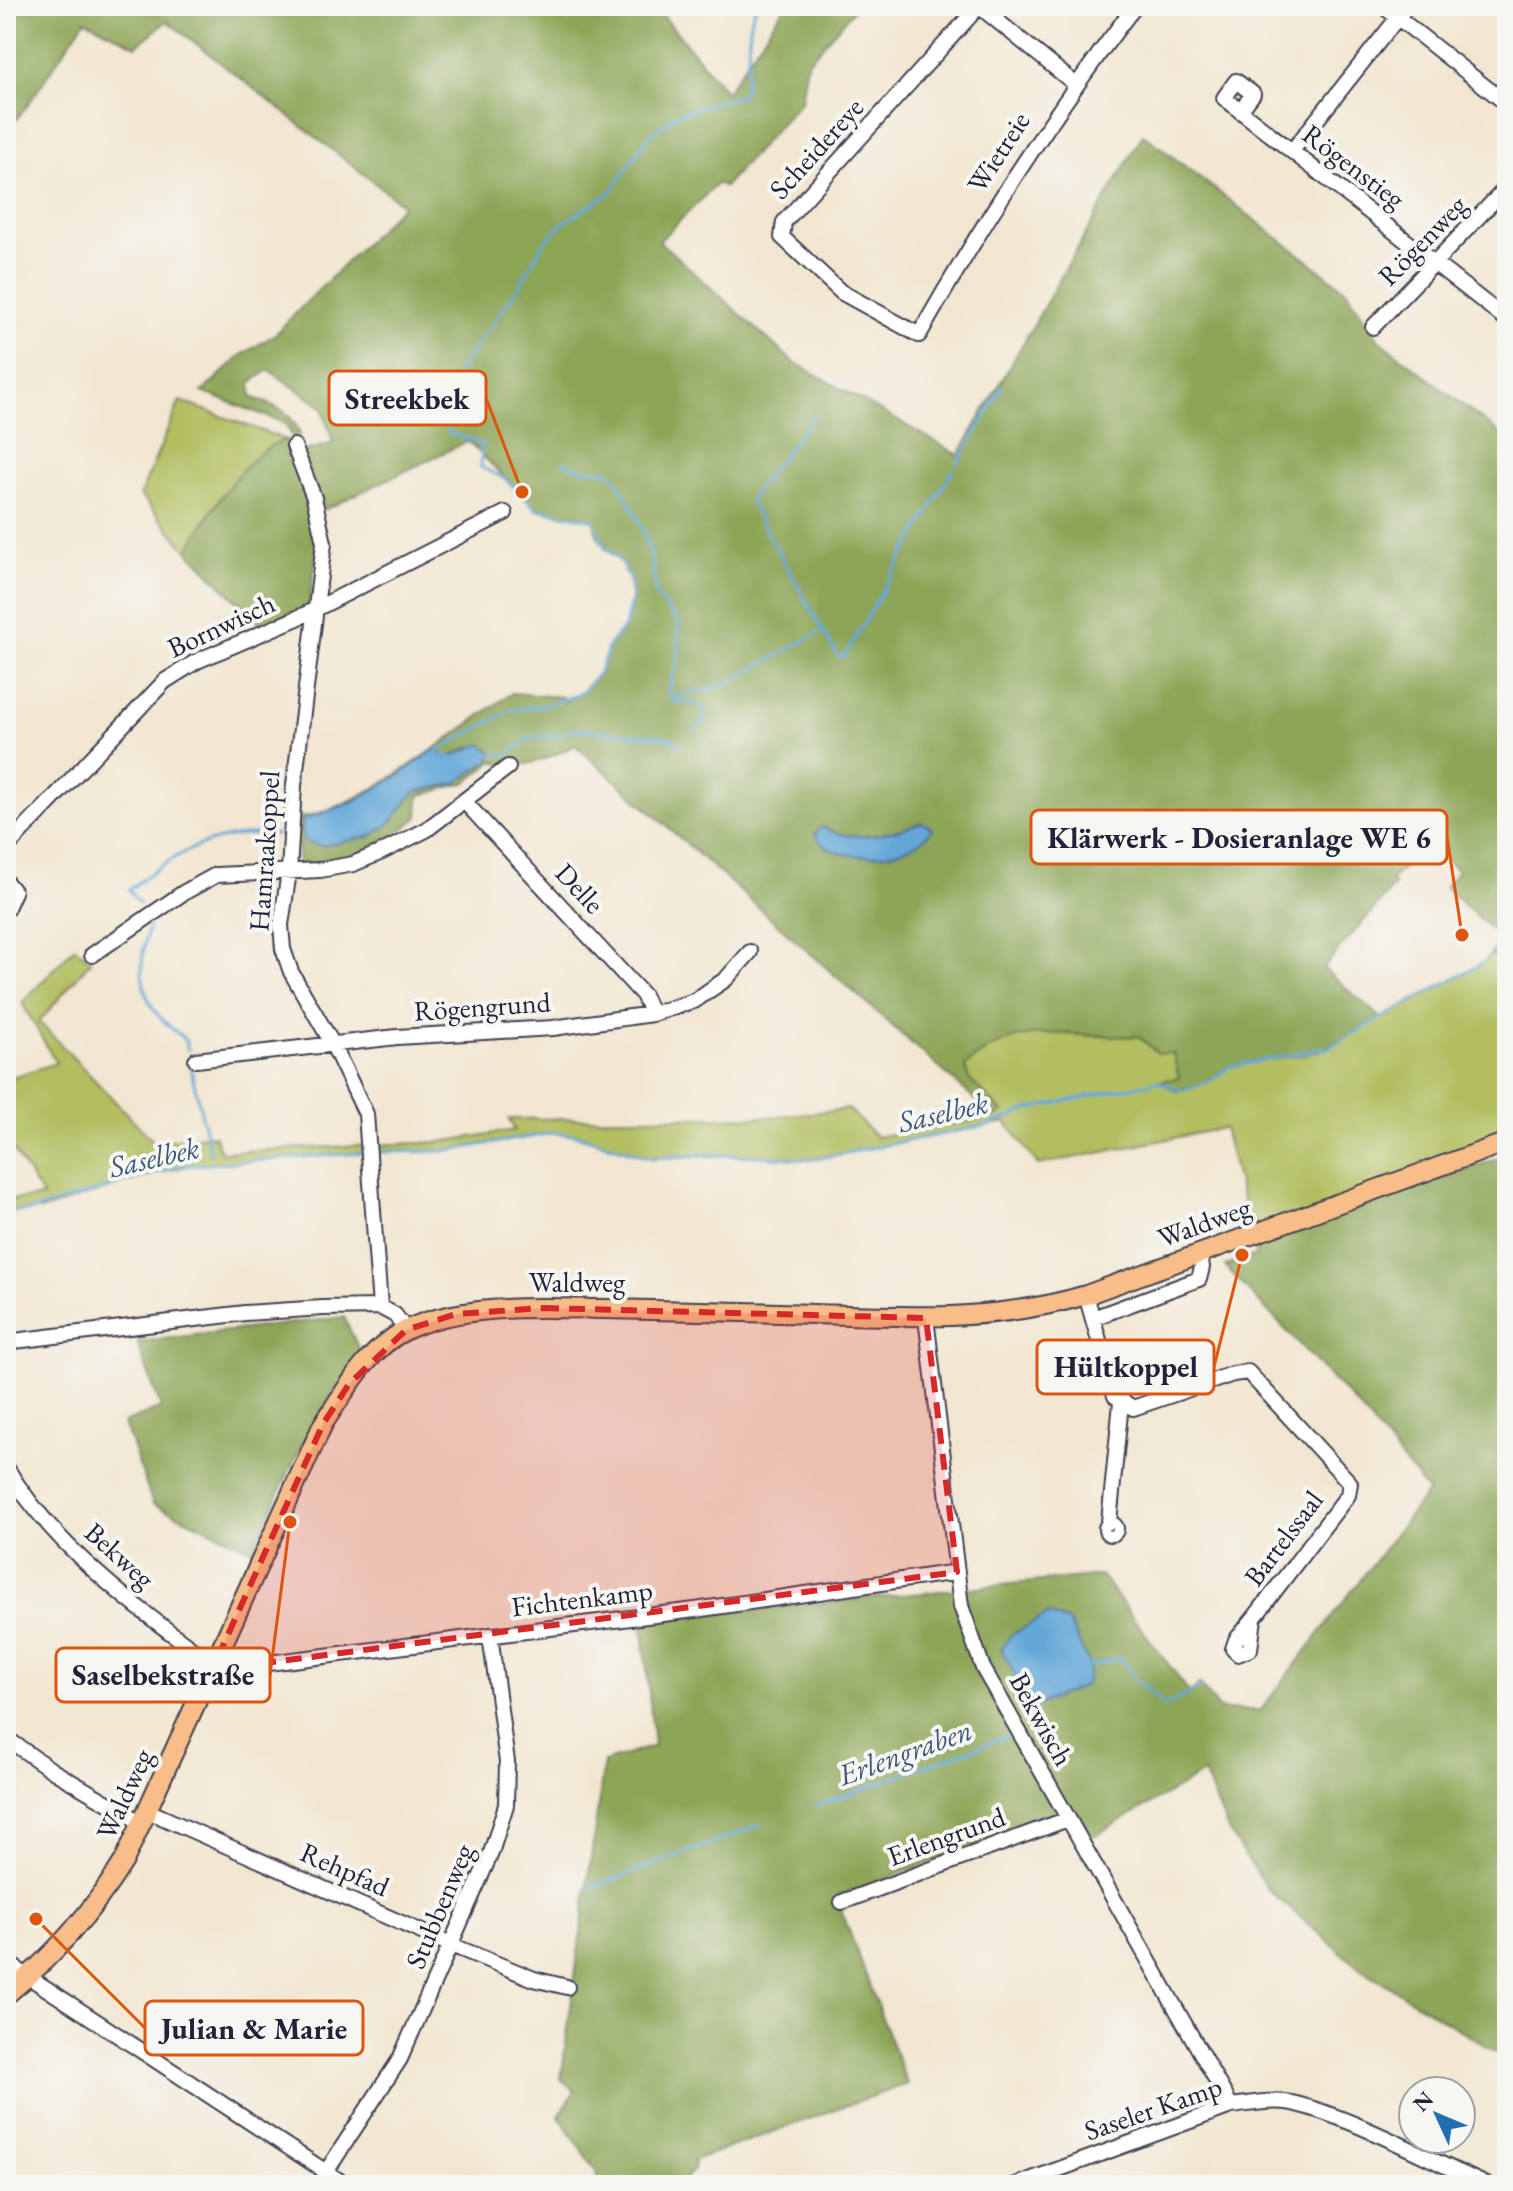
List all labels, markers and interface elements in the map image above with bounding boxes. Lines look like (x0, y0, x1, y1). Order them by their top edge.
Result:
street label: Scheidereye (761, 90, 871, 206)
street label: Wietreie (958, 105, 1038, 199)
street label: Rögenstieg (1295, 116, 1413, 217)
street label: Rögenweg (1370, 186, 1475, 293)
callout: Streekbek (329, 371, 486, 425)
text: Streekbek (345, 379, 470, 418)
street label: Bornwisch (161, 584, 281, 666)
street label: Hamraakoppel (240, 769, 288, 933)
callout: Klärwerk - Dosieranlage WE 6 (1031, 810, 1447, 864)
text: Klärwerk - Dosieranlage WE 6 (1047, 818, 1431, 857)
street label: Delle (548, 855, 612, 921)
street label: Rögengrund (412, 983, 552, 1029)
water label: Saselbek (893, 1083, 992, 1141)
water label: Saselbek (104, 1128, 203, 1186)
street label: Waldweg (1153, 1188, 1256, 1255)
street label: Waldweg (529, 1264, 626, 1300)
callout: Hültkoppel (1037, 1340, 1214, 1394)
text: Hültkoppel (1054, 1347, 1199, 1386)
street label: Bartelssaal (1235, 1483, 1331, 1593)
street label: Bekweg (77, 1514, 163, 1596)
street label: Fichtenkamp (509, 1571, 655, 1625)
callout: Saselbekstraße (56, 1648, 270, 1702)
text: Saselbekstraße (72, 1655, 254, 1694)
street label: Bekwisch (1002, 1666, 1082, 1772)
water label: Erlengraben (832, 1710, 977, 1795)
street label: Waldweg (87, 1742, 161, 1845)
street label: Erlengrund (882, 1798, 1011, 1874)
street label: Rehpfad (295, 1834, 396, 1905)
street label: Stubbenweg (397, 1837, 482, 1974)
callout: Julian & Marie (145, 2001, 363, 2055)
text: Julian & Marie (158, 2009, 347, 2048)
street label: Saseler Kamp (1079, 2068, 1227, 2148)
north arrow (1397, 2075, 1477, 2155)
text: N (1406, 2085, 1440, 2118)

